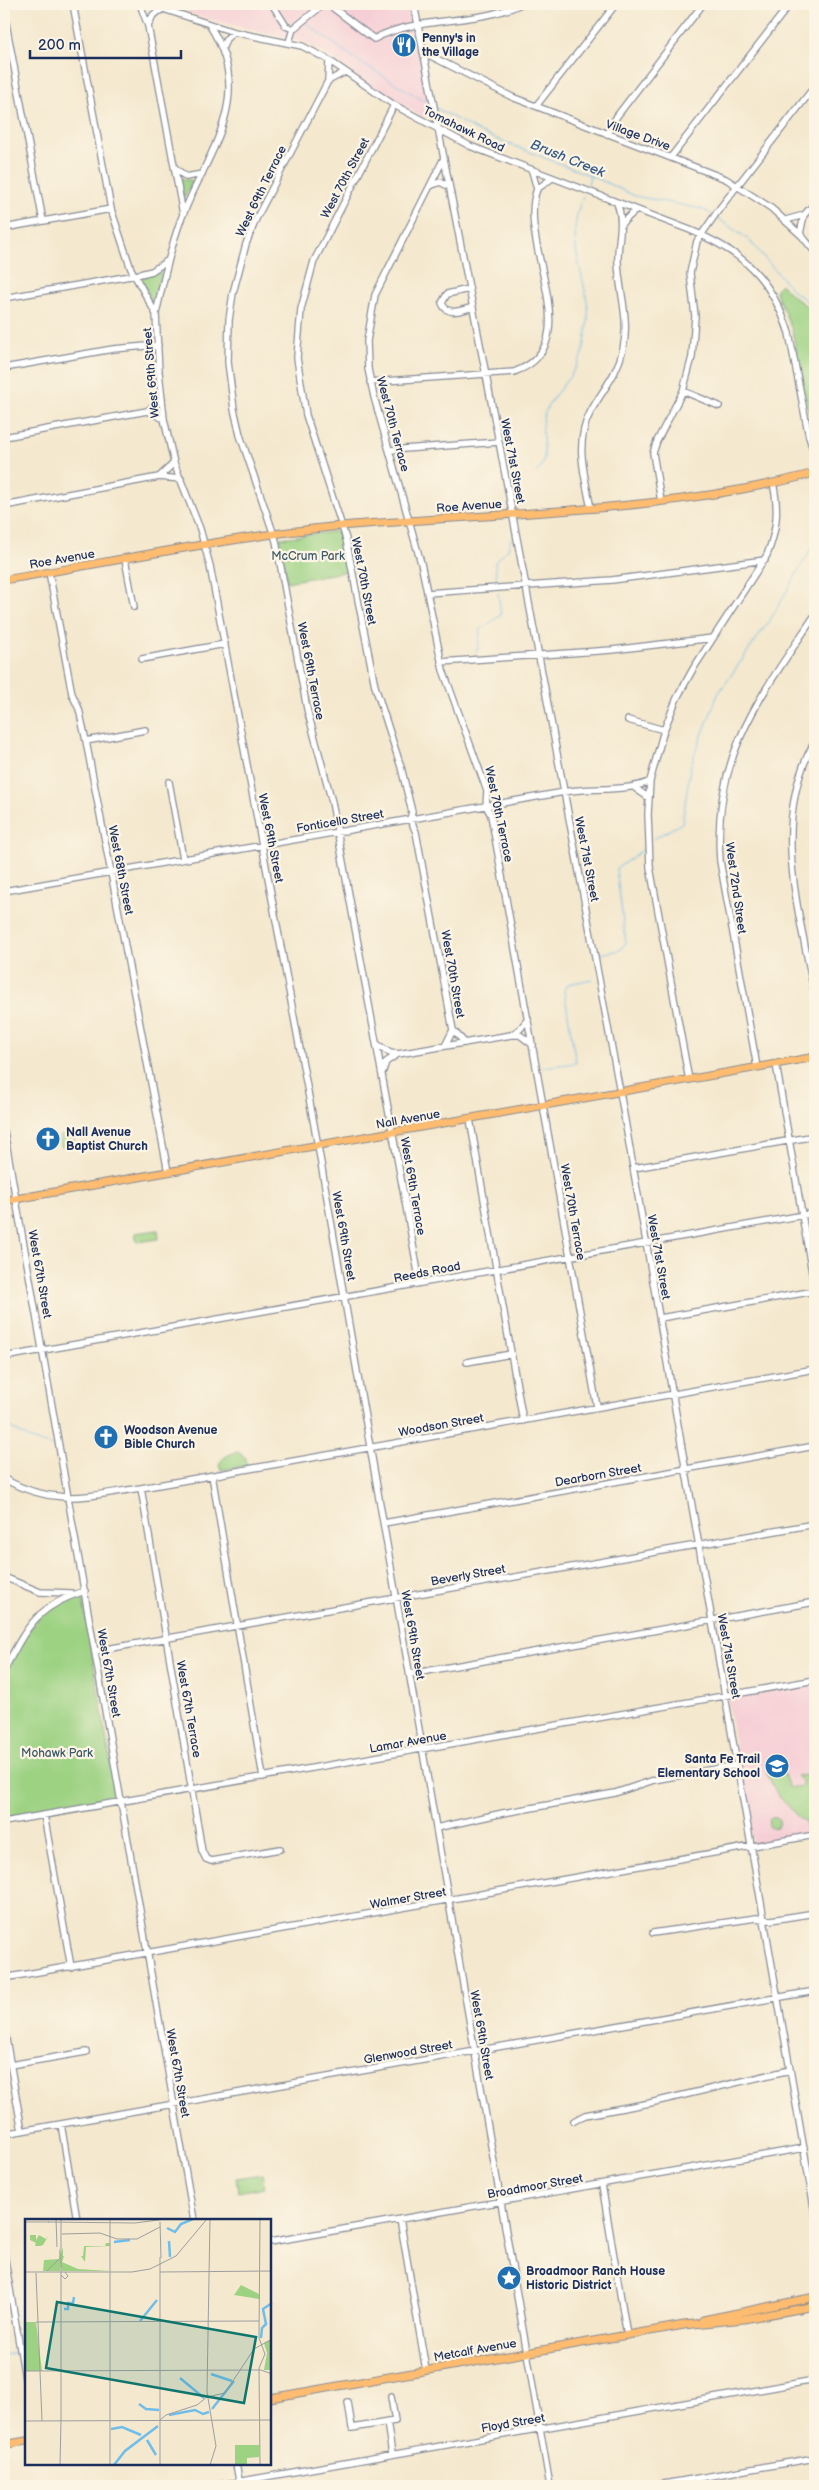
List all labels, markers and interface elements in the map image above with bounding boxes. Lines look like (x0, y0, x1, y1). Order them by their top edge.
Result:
scale bar (30, 28, 181, 60)
place label: Penny's in the Village (421, 31, 479, 60)
restaurant icon: Penny's in the Village (391, 32, 417, 58)
text: 200 m (38, 36, 81, 55)
street label: Tomahawk Road (420, 103, 507, 156)
street label: Village Drive (603, 117, 672, 154)
street label: West 70th Street (318, 135, 373, 221)
water label: Brush Creek (528, 136, 609, 182)
street label: West 69th Terrace (233, 143, 290, 239)
street label: West 69th Street (140, 327, 163, 419)
street label: West 70th Terrace (373, 375, 412, 473)
street label: West 71st Street (497, 417, 528, 505)
street label: Roe Avenue (436, 497, 502, 516)
street label: West 70th Street (348, 536, 379, 627)
street label: Roe Avenue (28, 546, 96, 573)
park label: McCrum Park (271, 549, 345, 564)
street label: West 69th Terrace (294, 621, 327, 721)
street label: West 70th Terrace (481, 765, 516, 864)
street label: West 69th Street (254, 792, 287, 884)
street label: Fonticello Street (295, 806, 385, 837)
street label: West 71st Street (571, 815, 602, 903)
street label: West 68th Street (104, 824, 137, 916)
street label: West 72nd Street (722, 841, 749, 935)
street label: West 70th Street (437, 929, 468, 1020)
street label: Nall Avenue (375, 1106, 441, 1132)
place label: Nall Avenue Baptist Church (66, 1125, 148, 1154)
church icon: Nall Avenue Baptist Church (35, 1126, 61, 1152)
street label: West 69th Terrace (396, 1136, 429, 1236)
street label: West 70th Terrace (557, 1163, 588, 1262)
street label: West 69th Street (328, 1190, 359, 1282)
street label: West 71st Street (644, 1213, 673, 1301)
street label: West 67th Street (24, 1229, 55, 1320)
street label: Reeds Road (392, 1259, 462, 1286)
street label: Woodson Street (397, 1411, 485, 1440)
place label: Woodson Avenue Bible Church (124, 1423, 218, 1452)
church icon: Woodson Avenue Bible Church (93, 1424, 119, 1450)
street label: Dearborn Street (554, 1460, 643, 1490)
street label: Beverly Street (430, 1561, 507, 1589)
street label: West 69th Street (397, 1589, 428, 1681)
street label: West 71st Street (714, 1612, 743, 1700)
street label: West 67th Street (93, 1628, 124, 1719)
street label: West 67th Terrace (173, 1659, 204, 1759)
street label: Lamar Avenue (368, 1728, 448, 1757)
park label: Mohawk Park (21, 1746, 93, 1761)
place label: Santa Fe Trail Elementary School (657, 1752, 760, 1781)
school or university icon: Santa Fe Trail Elementary School (764, 1753, 790, 1779)
street label: Walmer Street (369, 1884, 448, 1913)
street label: West 69th Street (466, 1989, 497, 2081)
street label: West 67th Street (162, 2028, 193, 2119)
street label: Glenwood Street (363, 2037, 454, 2068)
street label: Broadmoor Street (486, 2171, 584, 2202)
inset map (25, 2219, 271, 2465)
place label: Broadmoor Ranch House Historic District (526, 2264, 665, 2293)
place icon: Broadmoor Ranch House Historic District (496, 2265, 522, 2291)
street label: Metcalf Avenue (432, 2336, 518, 2365)
street label: Floyd Street (480, 2410, 546, 2436)

